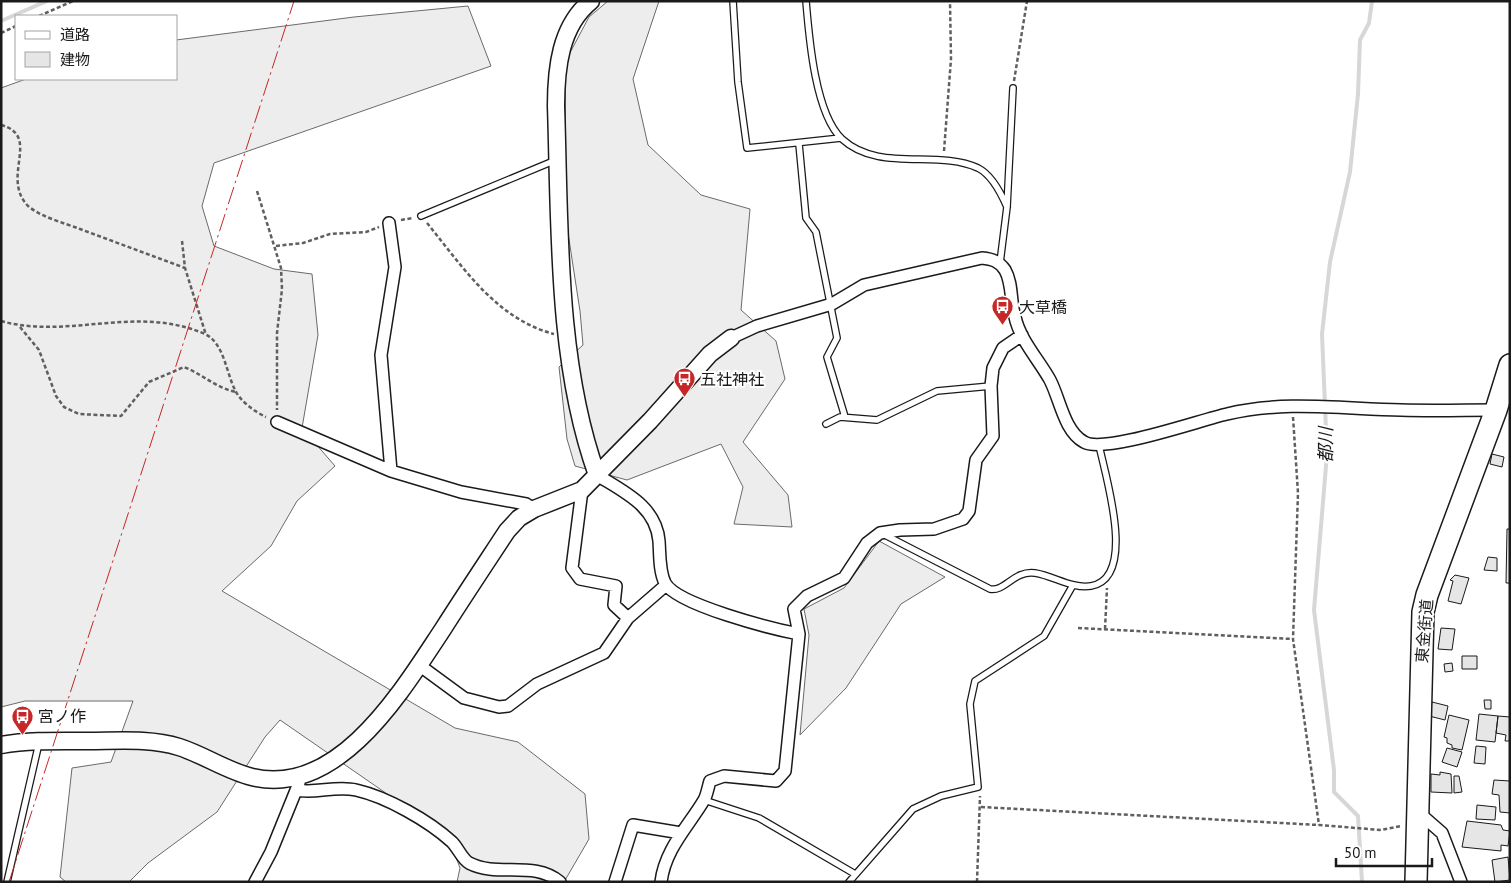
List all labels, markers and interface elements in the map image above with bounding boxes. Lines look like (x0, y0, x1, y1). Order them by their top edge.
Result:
legend (15, 15, 178, 80)
text: 道路 (60, 25, 90, 44)
text: 建物 (60, 50, 90, 69)
bus stop icon: 大草橋 (991, 295, 1015, 326)
place label: 大草橋 (1019, 297, 1067, 317)
bus stop icon: 五社神社 (672, 367, 696, 398)
place label: 五社神社 (700, 369, 764, 389)
water label: 都川 (1314, 425, 1337, 463)
street label: 東金街道 (1411, 598, 1437, 664)
bus stop icon: 宮ノ作 (10, 704, 34, 735)
place label: 宮ノ作 (38, 706, 86, 726)
scale bar (1336, 836, 1432, 868)
text: 50 m (1344, 843, 1377, 862)

